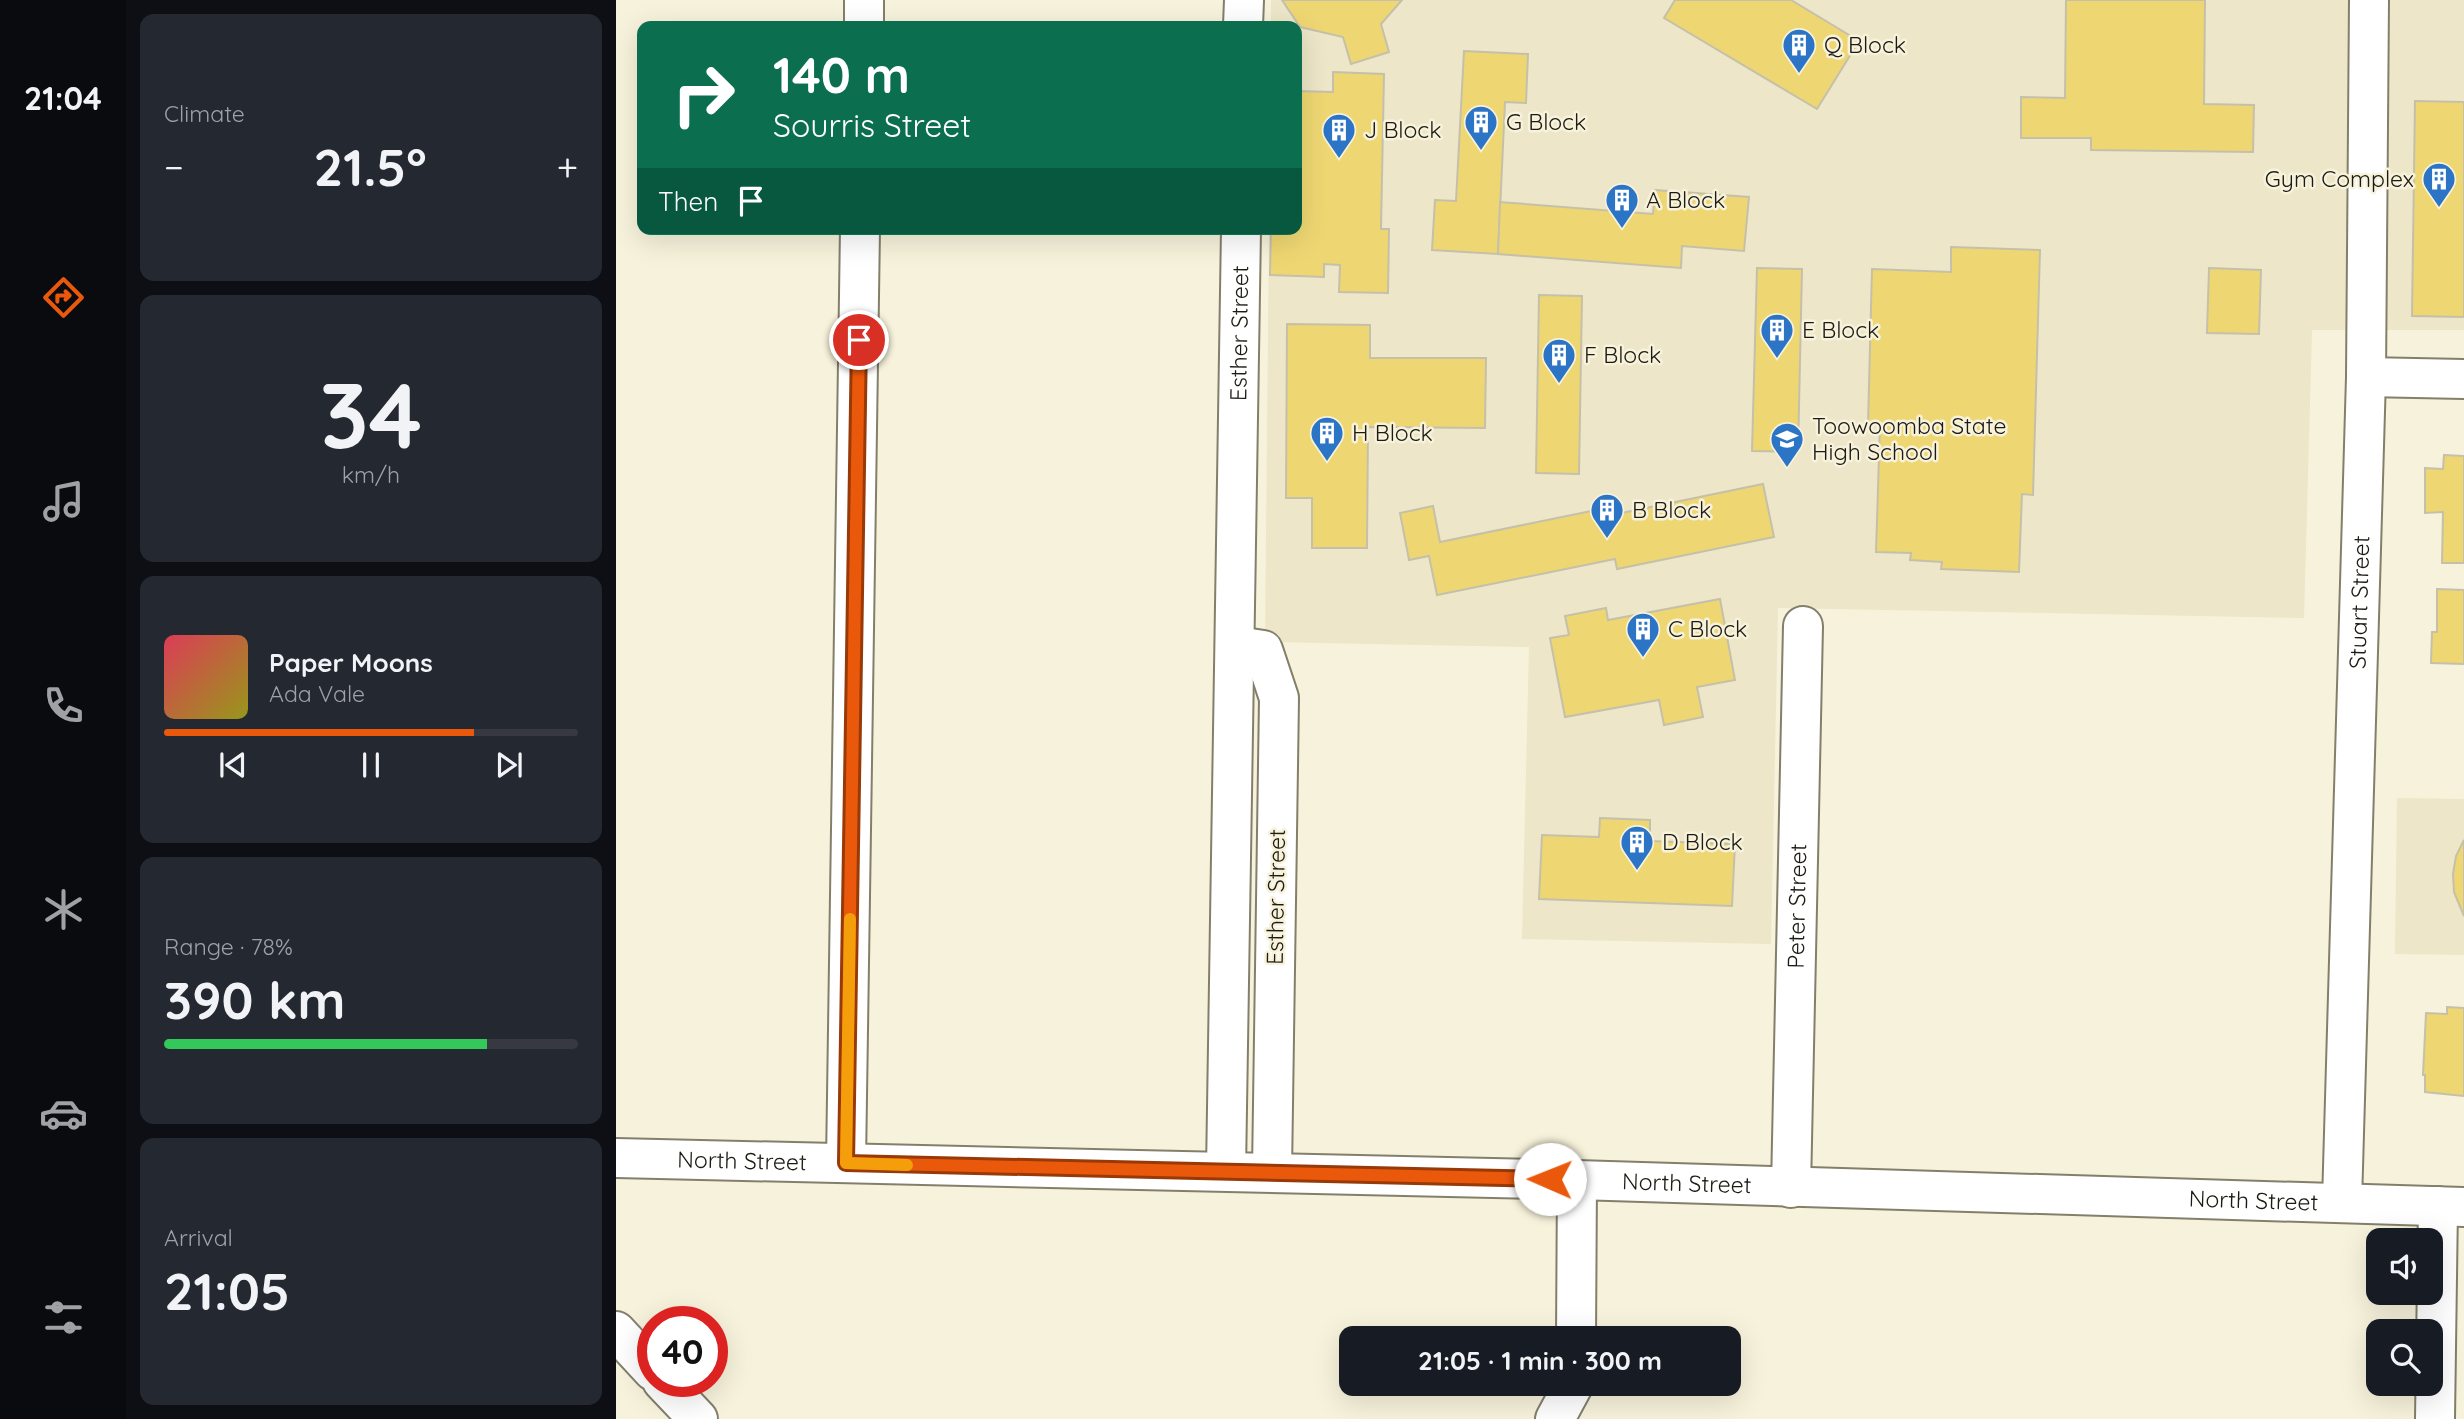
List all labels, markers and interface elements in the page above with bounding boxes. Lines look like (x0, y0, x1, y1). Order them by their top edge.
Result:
building icon: Q Block (1780, 26, 1818, 75)
place label: Q Block (1824, 30, 1906, 59)
text: 140 m (773, 44, 910, 105)
icon: right (658, 49, 749, 140)
text: 21:04 (24, 78, 102, 118)
text: Climate (164, 99, 245, 128)
building icon: G Block (1462, 103, 1500, 152)
text: Sourris Street (773, 105, 971, 145)
place label: G Block (1506, 107, 1586, 136)
building icon: J Block (1320, 111, 1358, 160)
place label: J Block (1364, 115, 1442, 144)
text: 21.5° (314, 134, 427, 199)
text: − (164, 143, 184, 191)
text: + (557, 143, 578, 191)
building icon: Gym Complex (2420, 160, 2458, 209)
place label: Gym Complex (2265, 164, 2414, 193)
building icon: A Block (1603, 181, 1641, 230)
icon: arrive (732, 182, 770, 220)
text: Then (658, 185, 718, 218)
place label: A Block (1646, 185, 1725, 214)
street label: Esther Street (1223, 265, 1254, 401)
icon: directions (39, 273, 88, 322)
pin (829, 310, 889, 370)
building icon: E Block (1758, 311, 1796, 360)
place label: E Block (1802, 315, 1879, 344)
icon: arrive (840, 321, 878, 359)
building icon: F Block (1540, 336, 1578, 385)
place label: F Block (1584, 340, 1661, 369)
text: 34 (320, 357, 422, 471)
place label: Toowoomba State High School (1812, 411, 2006, 466)
building icon: H Block (1308, 414, 1346, 463)
place label: H Block (1352, 418, 1433, 447)
school or university icon: Toowoomba State High School (1768, 420, 1806, 469)
text: km/h (342, 460, 400, 489)
icon: music (39, 477, 88, 526)
building icon: B Block (1588, 491, 1626, 540)
place label: B Block (1632, 495, 1711, 524)
street label: Stuart Street (2343, 535, 2375, 669)
building icon: C Block (1624, 610, 1662, 659)
place label: C Block (1668, 614, 1747, 643)
text: Paper Moons (269, 646, 433, 679)
text: Ada Vale (269, 679, 365, 708)
icon: phone (39, 681, 88, 730)
icon: previous (214, 746, 252, 784)
icon: pause (352, 746, 390, 784)
icon: next (490, 746, 528, 784)
building icon: D Block (1618, 823, 1656, 872)
place label: D Block (1662, 827, 1743, 856)
street label: Esther Street (1260, 829, 1291, 965)
street label: Peter Street (1781, 843, 1812, 969)
icon: climate (39, 885, 88, 934)
text: Range · 78% (164, 932, 293, 961)
text: 390 km (164, 967, 345, 1032)
icon: car (39, 1089, 88, 1138)
position arrow (1513, 1142, 1587, 1216)
street label: North Street (677, 1144, 807, 1176)
street label: North Street (1621, 1166, 1752, 1199)
street label: North Street (2188, 1184, 2319, 1217)
text: Arrival (164, 1223, 233, 1252)
map controls (2366, 1228, 2443, 1396)
button: sound (2366, 1228, 2443, 1305)
text: 21:05 (164, 1258, 290, 1323)
icon: filters (39, 1293, 88, 1342)
speed limit sign: 40 (637, 1306, 728, 1397)
button: search (2366, 1319, 2443, 1396)
text: 21:05 · 1 min · 300 m (1418, 1344, 1662, 1377)

